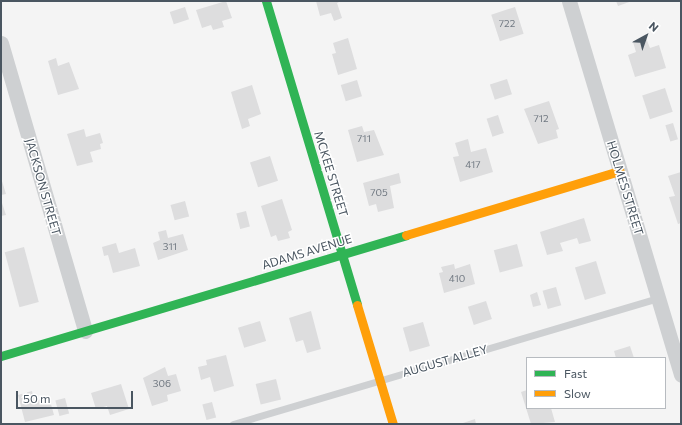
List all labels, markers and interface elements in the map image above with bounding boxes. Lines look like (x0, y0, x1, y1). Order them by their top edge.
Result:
north arrow (626, 16, 666, 56)
house number: 722 (499, 18, 515, 30)
text: N (647, 19, 661, 34)
house number: 712 (533, 113, 549, 125)
street label: MCKEE STREET (311, 130, 351, 218)
house number: 711 (357, 133, 371, 145)
street label: JACKSON STREET (22, 137, 64, 237)
street label: HOLMES STREET (604, 139, 646, 237)
house number: 417 (465, 159, 481, 171)
house number: 705 (370, 187, 388, 199)
street label: ADAMS AVENUE (260, 231, 354, 273)
house number: 311 (163, 241, 177, 253)
house number: 410 (449, 273, 465, 285)
street label: AUGUST ALLEY (401, 342, 489, 380)
legend (526, 357, 666, 409)
text: Fast (564, 366, 587, 380)
house number: 306 (153, 378, 171, 390)
scale bar (18, 383, 135, 409)
text: Slow (564, 386, 591, 400)
text: 50 m (23, 391, 51, 405)

